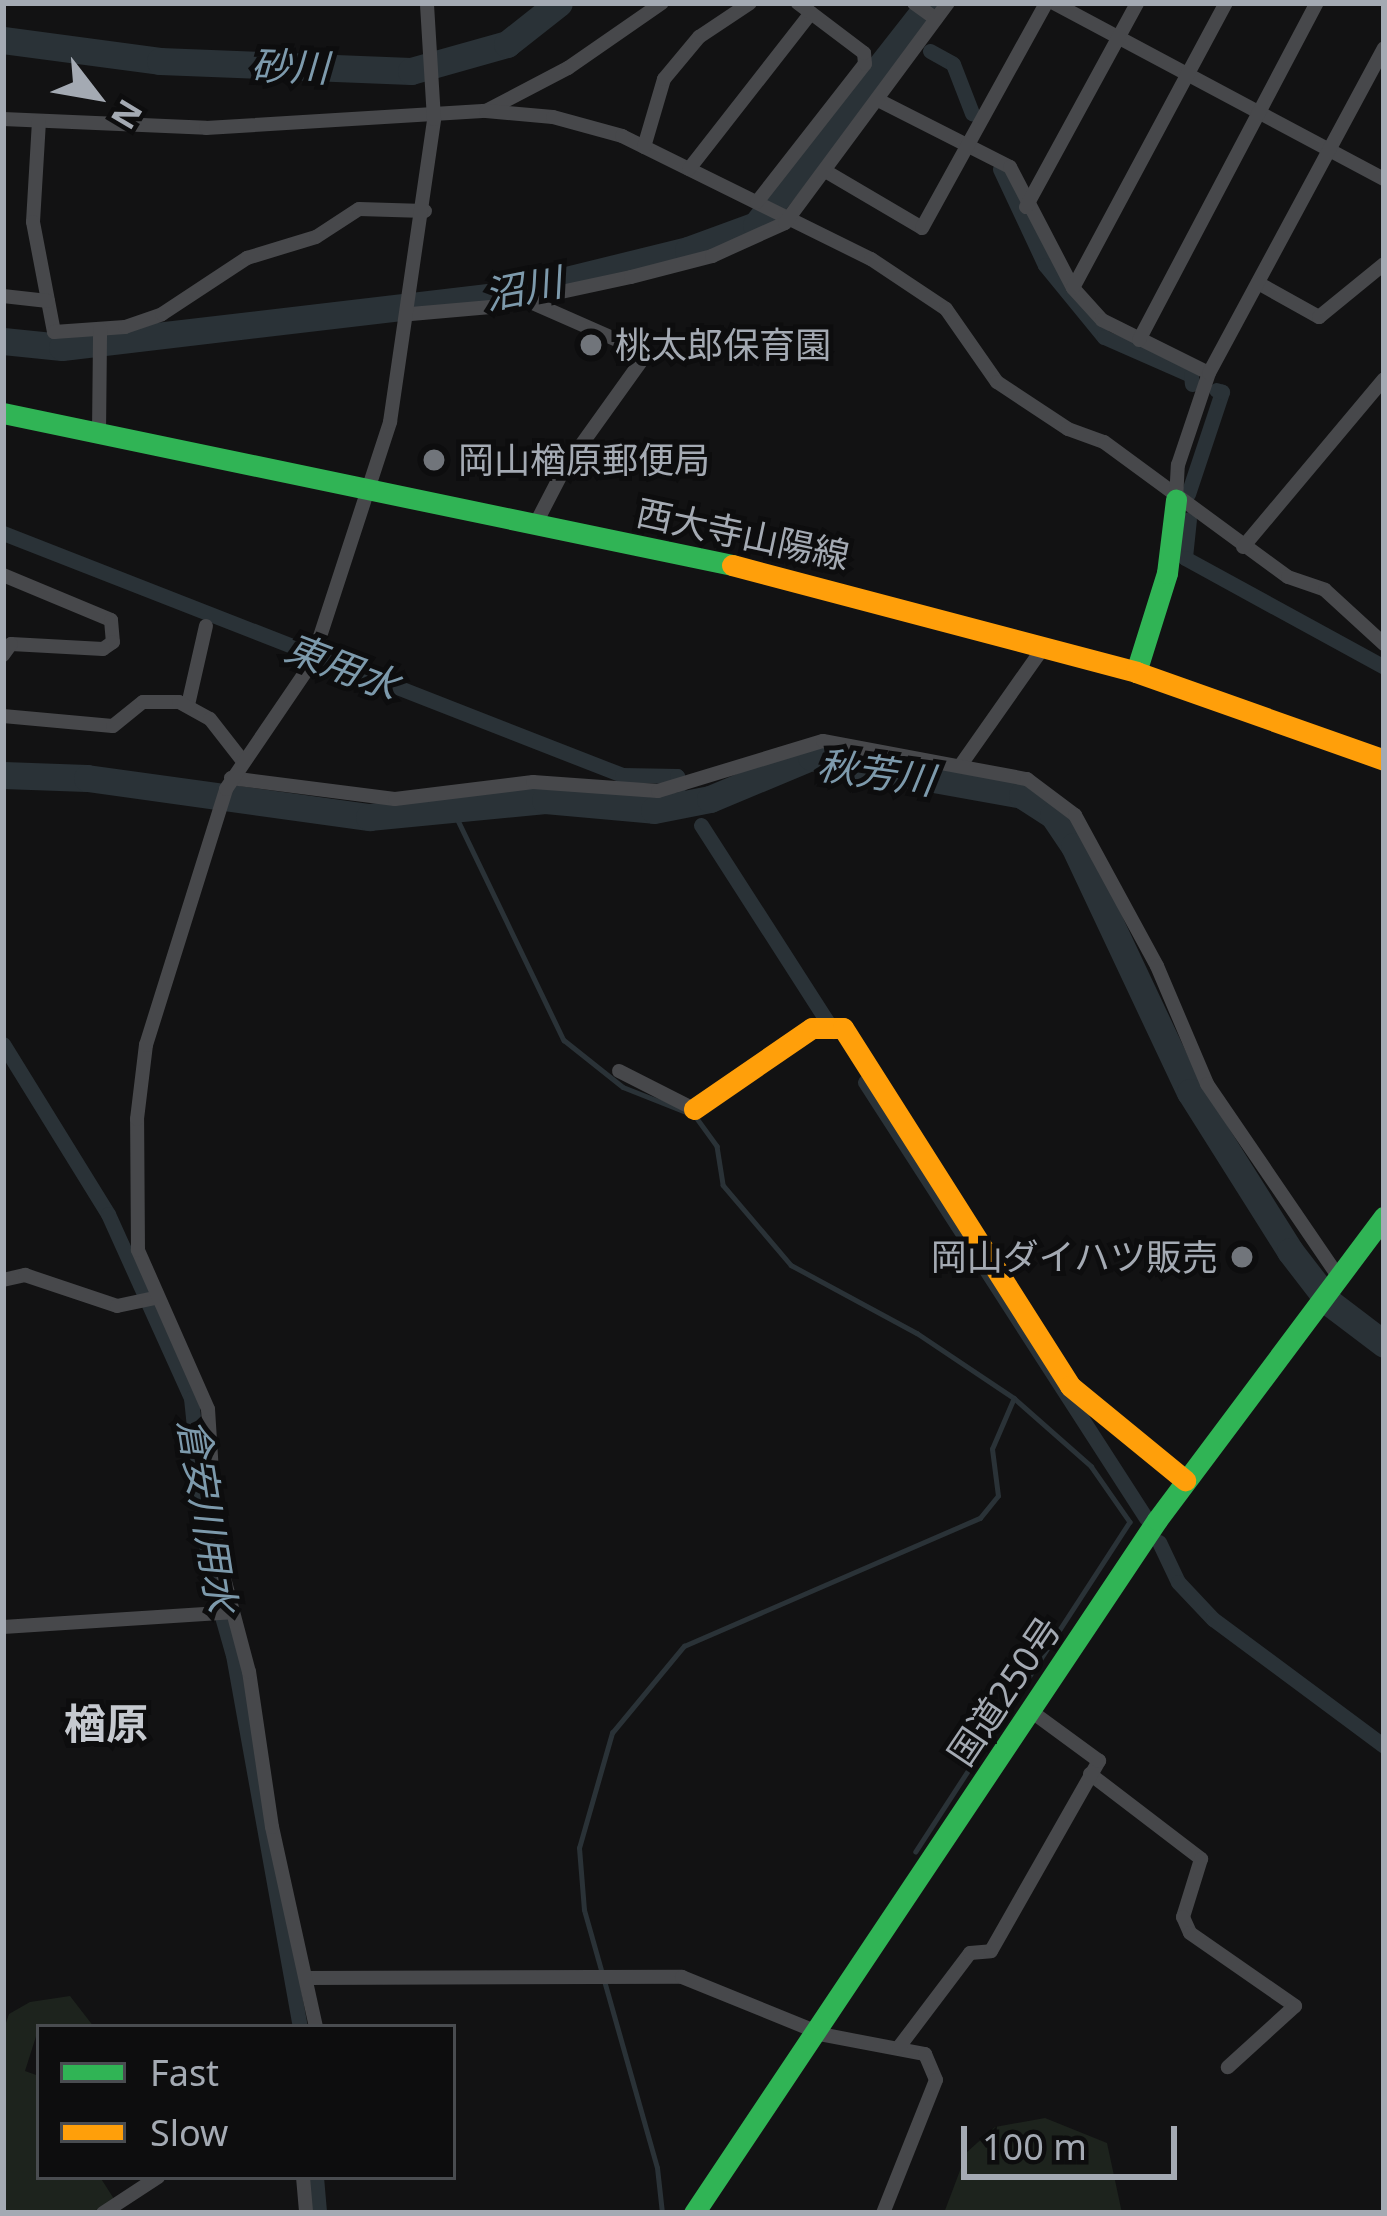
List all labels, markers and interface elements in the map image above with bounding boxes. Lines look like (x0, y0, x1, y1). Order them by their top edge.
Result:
north arrow (36, 36, 156, 156)
water label: 砂川 (250, 41, 330, 91)
text: N (101, 92, 153, 138)
water label: 沼川 (480, 258, 566, 318)
place label: 桃太郎保育園 (615, 323, 831, 367)
marker: 桃太郎保育園 (578, 332, 604, 358)
place label: 岡山楢原郵便局 (458, 438, 710, 482)
marker: 岡山楢原郵便局 (421, 447, 447, 473)
street label: 西大寺山陽線 (633, 490, 853, 578)
water label: 東用水 (279, 623, 405, 709)
water label: 秋芳川 (815, 741, 937, 803)
place label: 岡山ダイハツ販売 (930, 1235, 1218, 1279)
marker: 岡山ダイハツ販売 (1229, 1244, 1255, 1270)
water label: 倉安川用水 (170, 1415, 246, 1615)
street label: 国道250号 (939, 1609, 1069, 1773)
district label: 楢原 (64, 1698, 148, 1748)
legend (36, 2024, 456, 2180)
text: Fast (150, 2048, 219, 2097)
scale bar (967, 2102, 1183, 2176)
text: Slow (150, 2108, 228, 2157)
text: 100 m (982, 2122, 1087, 2171)

